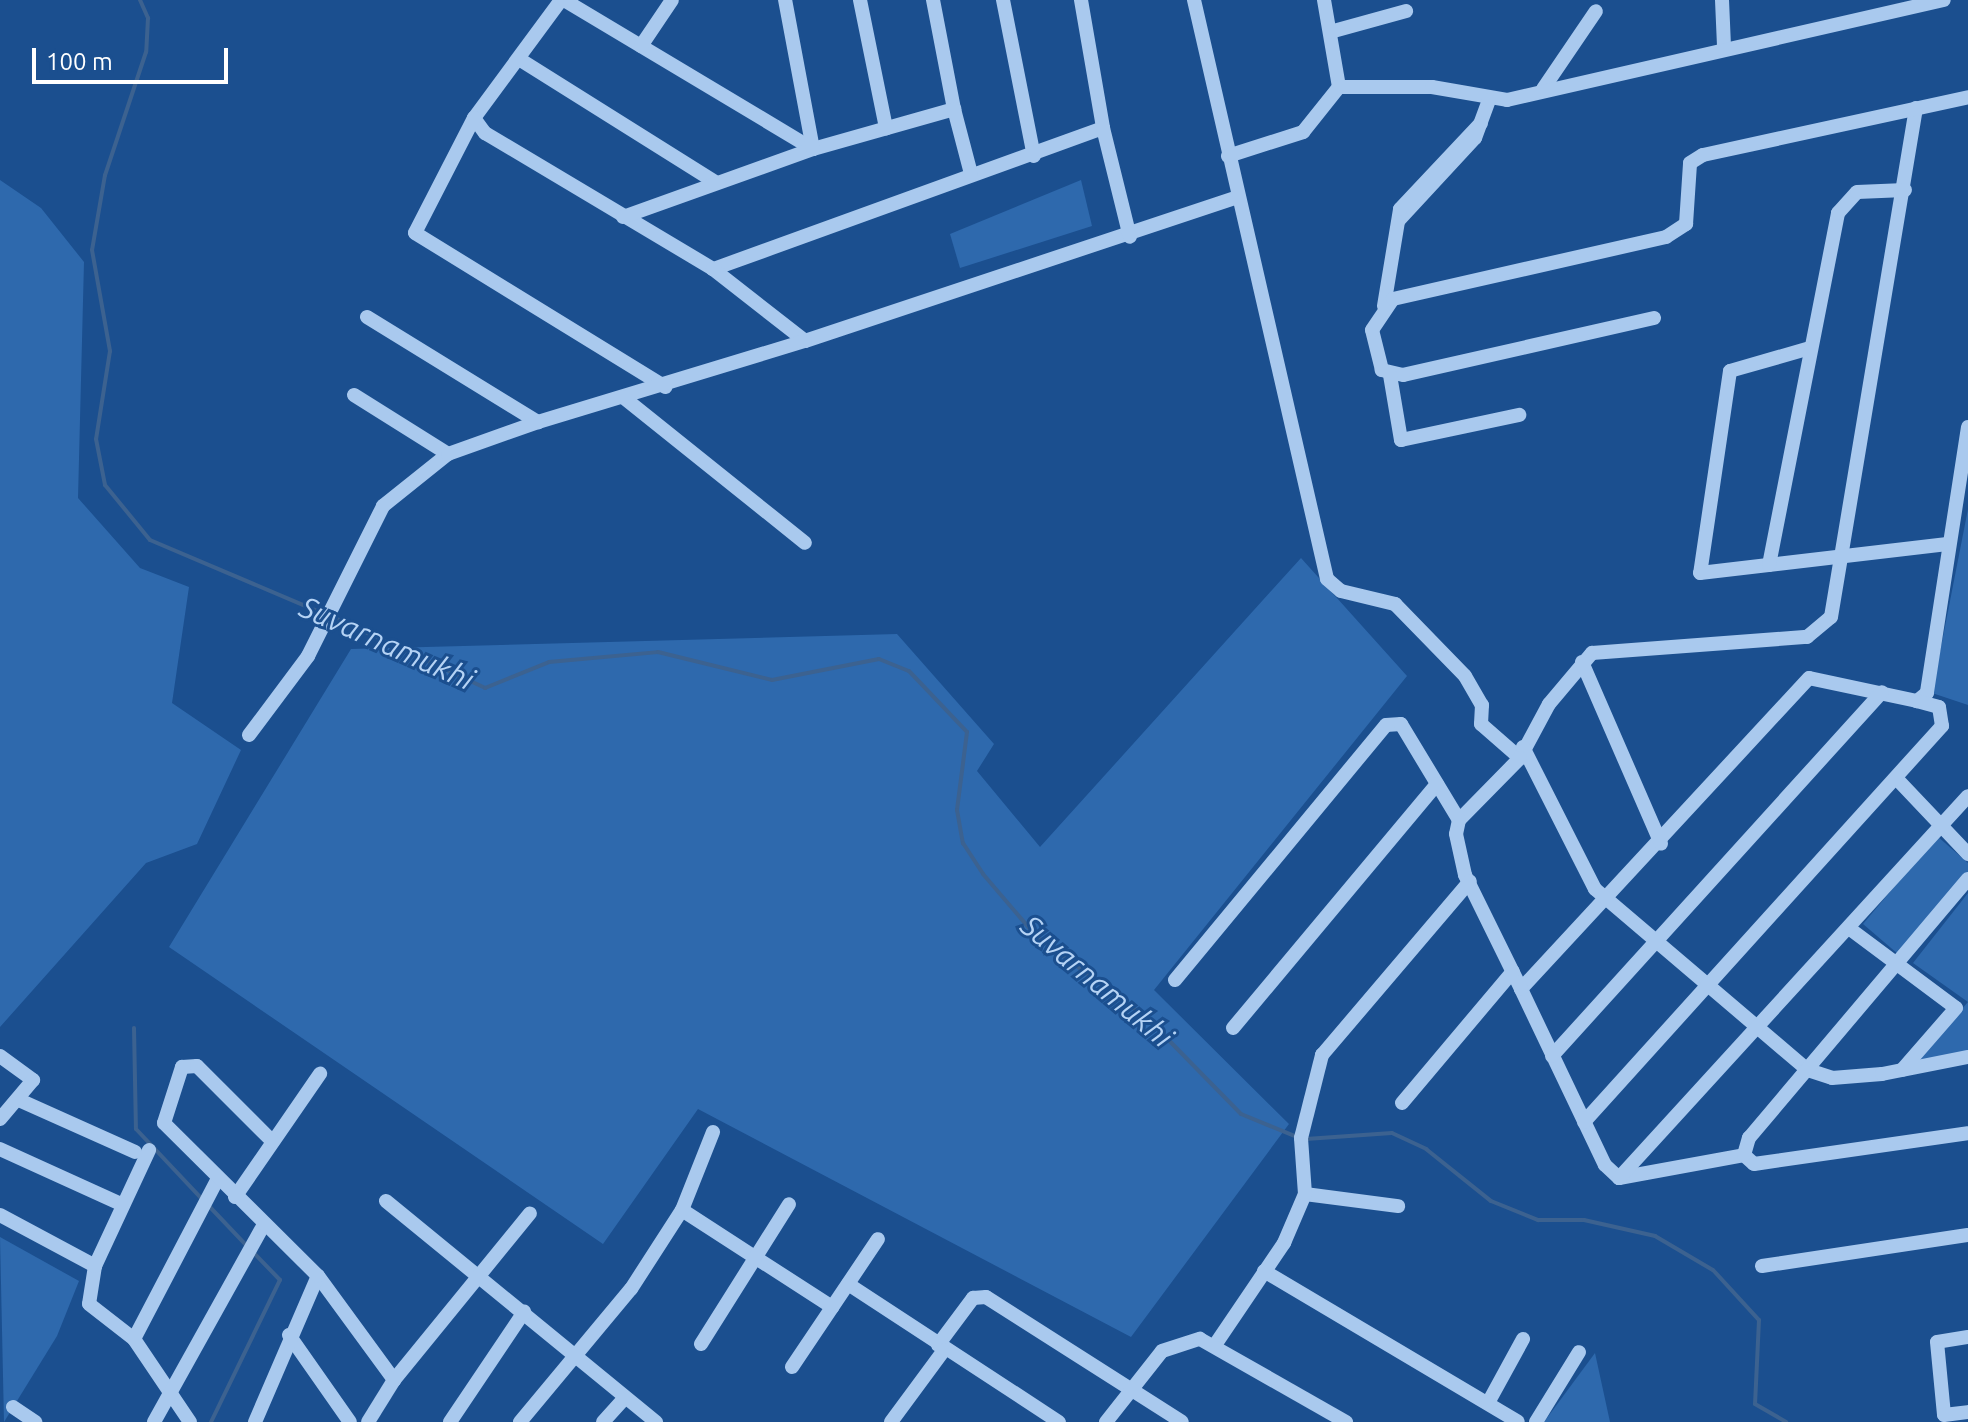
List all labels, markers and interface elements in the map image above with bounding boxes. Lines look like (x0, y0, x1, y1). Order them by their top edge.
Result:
scale bar (36, 32, 232, 82)
text: 100 m (46, 48, 113, 75)
water label: Suvarnamukhi (294, 589, 480, 697)
water label: Suvarnamukhi (1014, 907, 1180, 1055)

